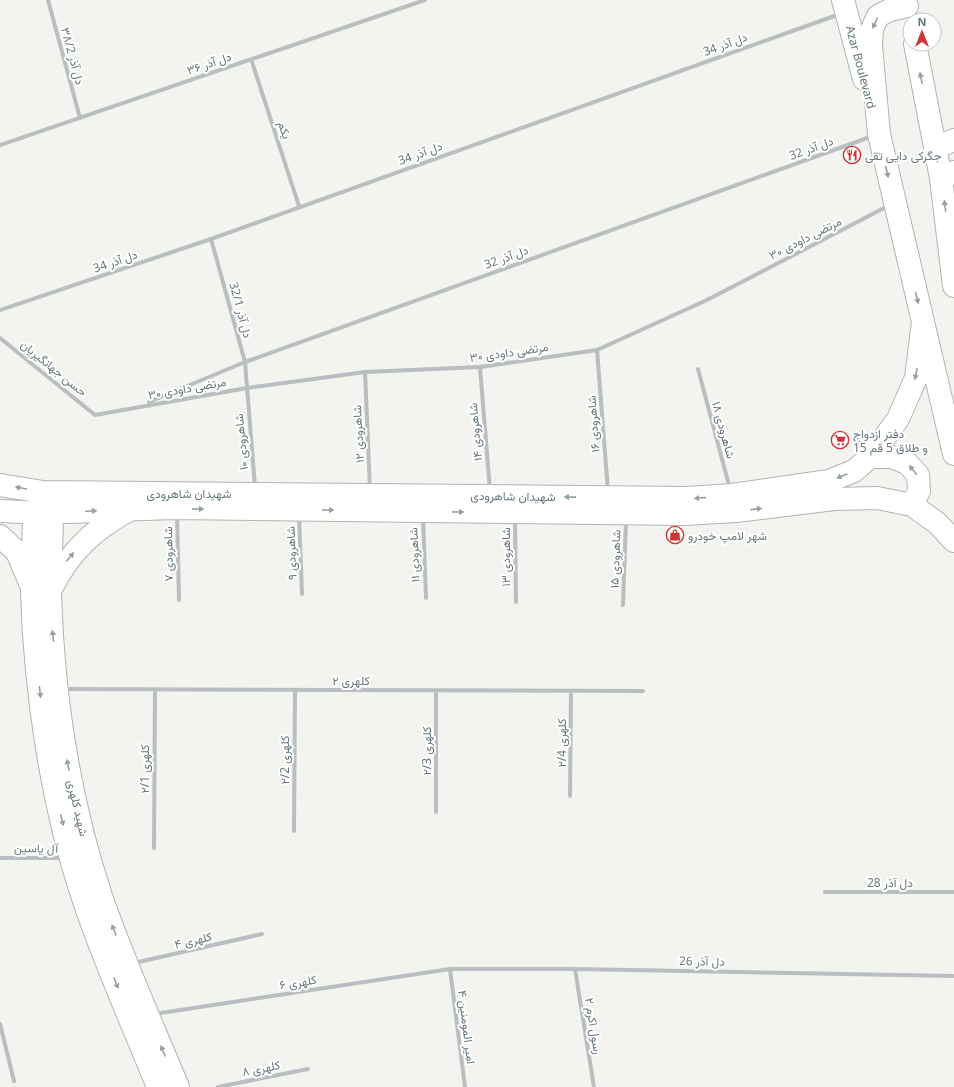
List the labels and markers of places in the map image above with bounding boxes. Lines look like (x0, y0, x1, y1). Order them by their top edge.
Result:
restaurant icon: جگرکی دایی تقی (842, 145, 862, 165)
place label: جگرکی دایی تقی (865, 147, 941, 164)
place label: دفتر ازدواج 15 و طلاق 5 قم (853, 425, 928, 456)
supermarket icon: دفتر ازدواج 15 و طلاق 5 قم (830, 430, 850, 450)
shop icon: شهر لامپ خودرو (665, 525, 685, 545)
place label: شهر لامپ خودرو (688, 527, 767, 544)

